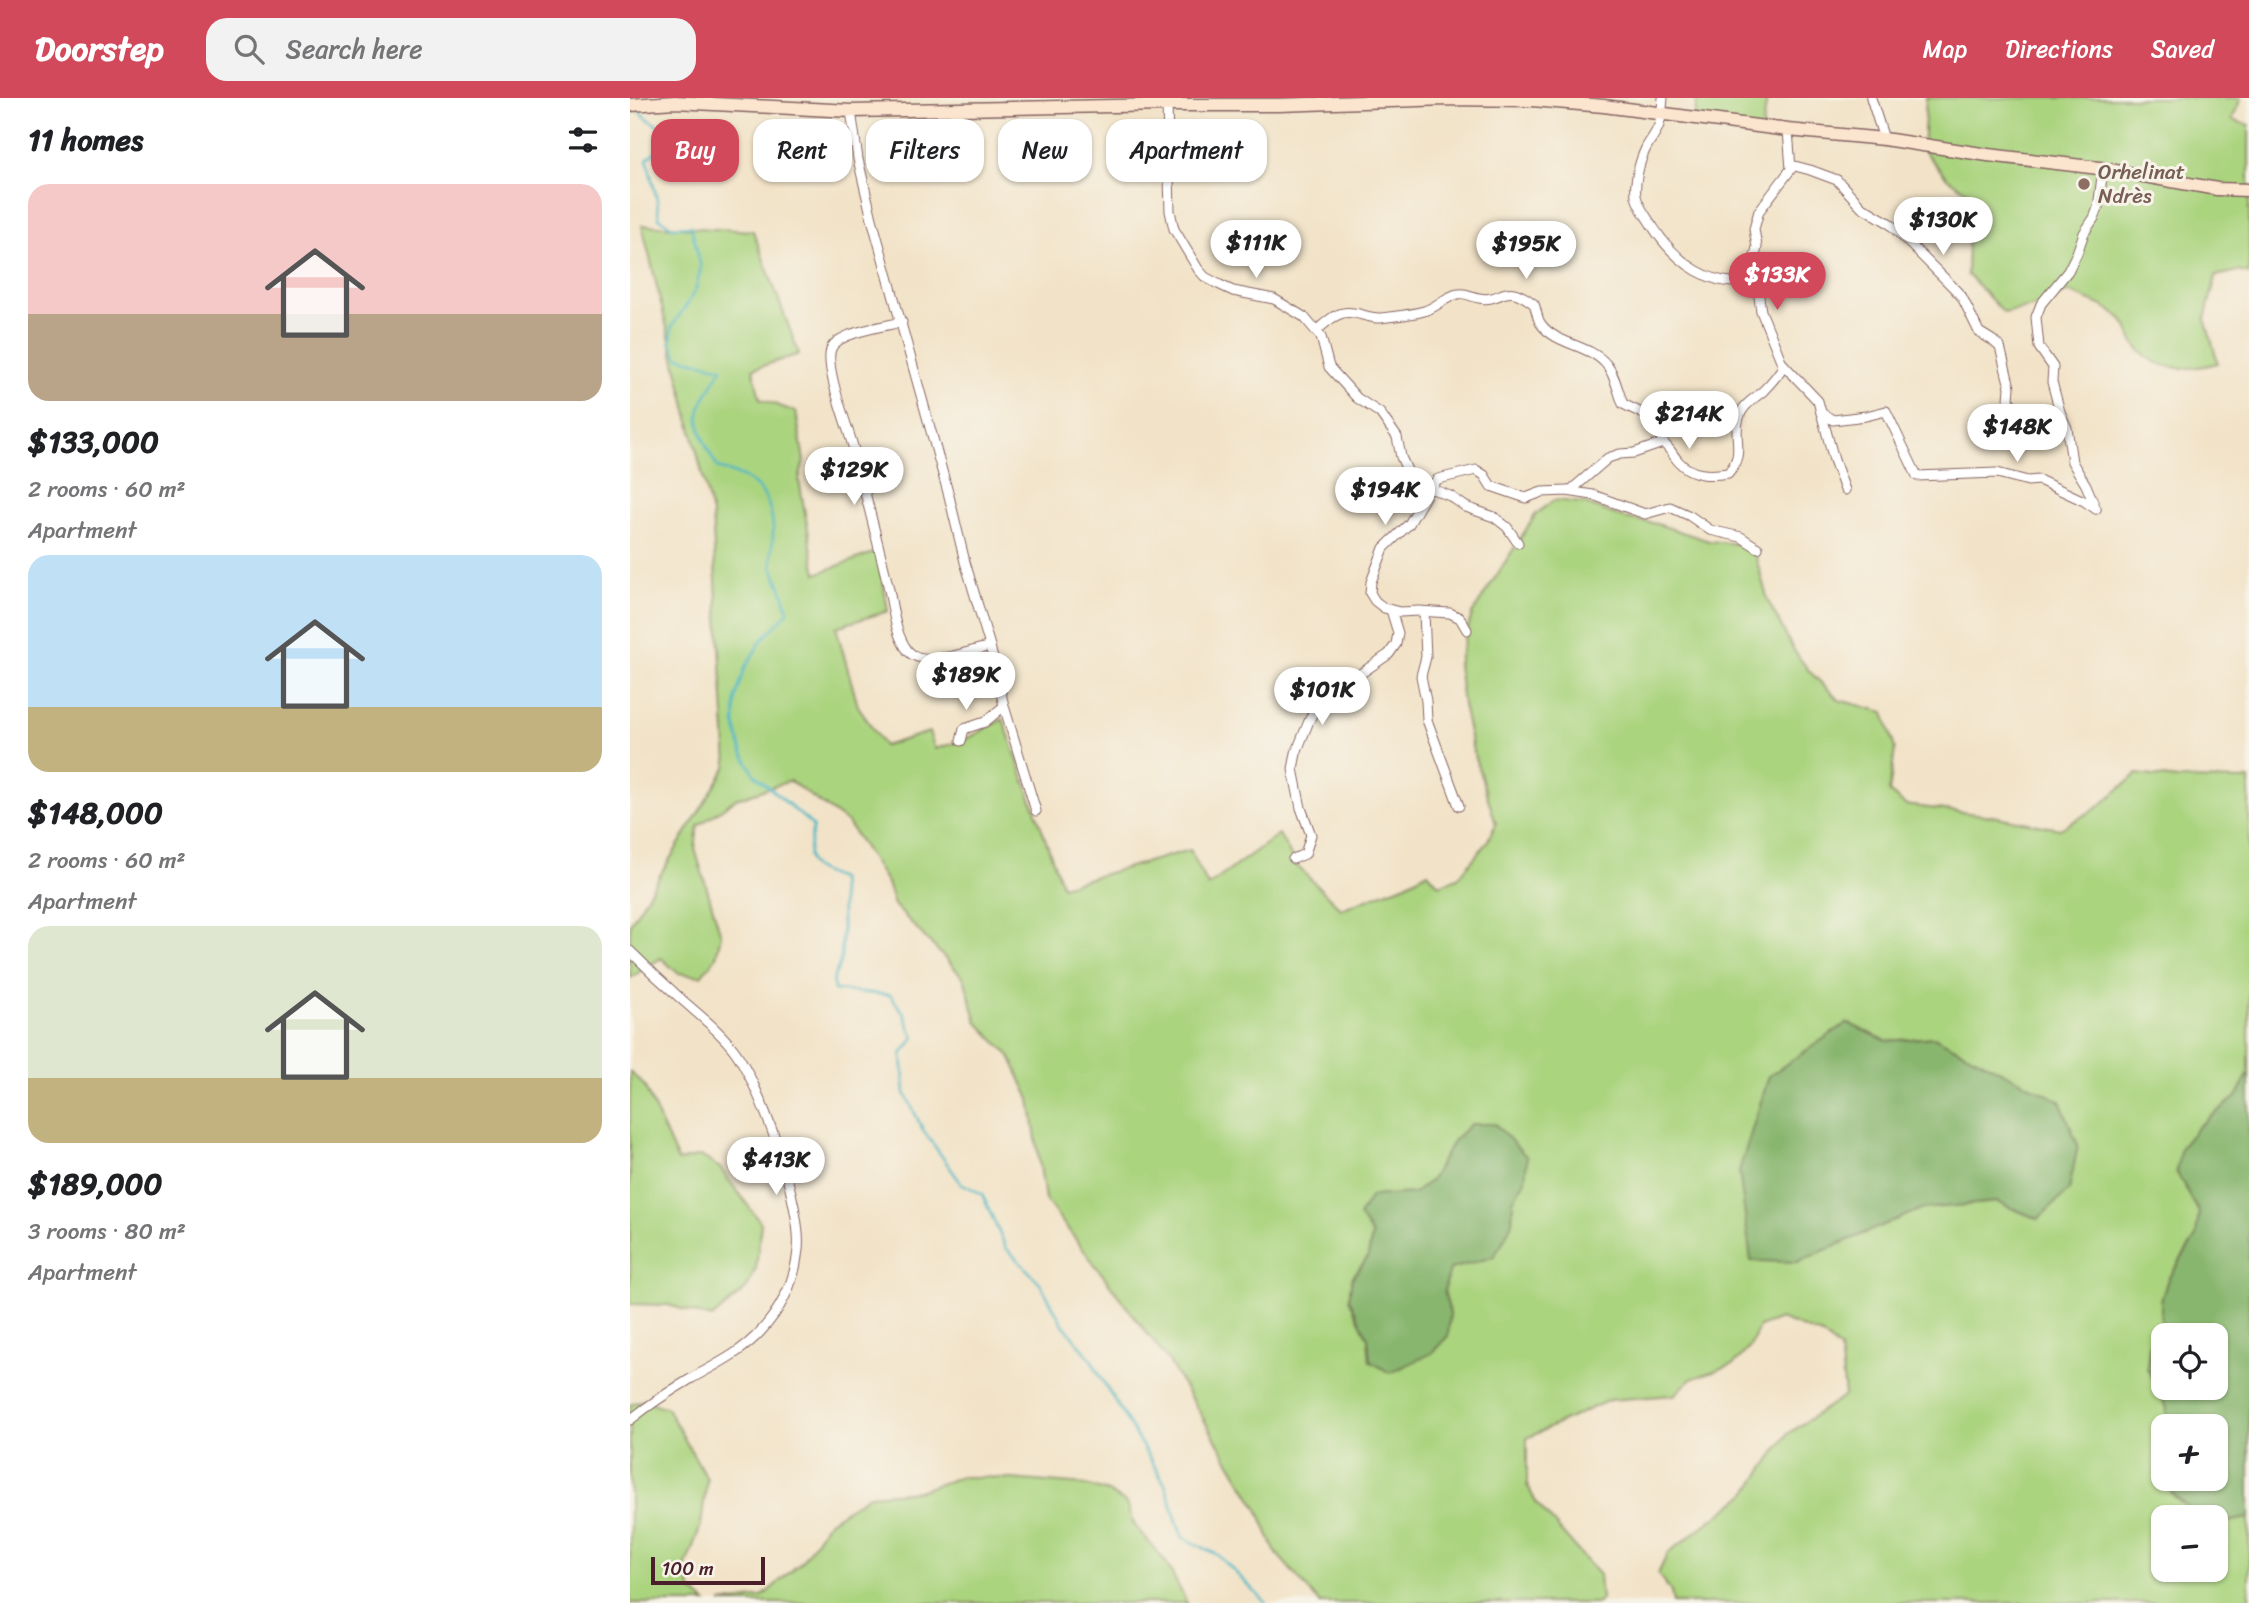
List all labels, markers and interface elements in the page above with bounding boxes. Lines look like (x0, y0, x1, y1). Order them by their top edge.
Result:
search box (206, 18, 696, 81)
text: Doorstep (35, 20, 164, 78)
text: Search here (286, 26, 423, 72)
text: Map (1923, 28, 1967, 70)
text: Directions (2005, 28, 2113, 70)
text: Saved (2151, 28, 2214, 70)
icon: search (230, 30, 268, 68)
text: 11 homes (28, 113, 143, 167)
chip: Buy (651, 119, 739, 182)
chip: Rent (753, 119, 852, 182)
chip: Filters (866, 119, 984, 182)
chip: New (998, 119, 1092, 182)
chip: Apartment (1106, 119, 1267, 182)
icon: filters (564, 121, 602, 159)
place label: Orhelinat Ndrès (2098, 153, 2185, 215)
marker: Orhelinat Ndrès (2076, 176, 2092, 192)
pin: $130K (1894, 198, 1992, 257)
text: $130K (1910, 199, 1976, 240)
pin: $111K (1207, 220, 1305, 280)
text: $111K (1226, 222, 1286, 263)
pin: $195K (1477, 222, 1575, 281)
text: $195K (1492, 223, 1560, 264)
icon: home (252, 230, 378, 356)
pin: $133K (1728, 252, 1826, 312)
text: $133K (1745, 254, 1809, 295)
pin: $214K (1640, 392, 1738, 451)
text: $214K (1656, 393, 1722, 434)
pin: $148K (1968, 404, 2066, 464)
text: $148K (1983, 406, 2051, 447)
text: $133,000 (28, 415, 159, 469)
pin: $129K (805, 448, 903, 507)
text: $129K (821, 449, 887, 490)
pin: $194K (1336, 468, 1434, 527)
text: 2 rooms · 60 m² (28, 469, 186, 510)
text: $194K (1351, 469, 1419, 510)
text: Apartment (28, 510, 137, 551)
icon: home (252, 601, 378, 727)
pin: $189K (917, 652, 1015, 712)
text: $189K (932, 654, 1000, 695)
pin: $101K (1273, 668, 1371, 727)
text: $101K (1290, 669, 1354, 710)
text: $148,000 (28, 786, 163, 840)
text: 2 rooms · 60 m² (28, 840, 186, 881)
text: Apartment (28, 881, 137, 922)
icon: home (252, 972, 378, 1098)
pin: $413K (727, 1138, 825, 1197)
text: $413K (743, 1139, 809, 1180)
text: $189,000 (28, 1157, 163, 1211)
text: 3 rooms · 80 m² (28, 1211, 186, 1252)
text: Apartment (28, 1252, 137, 1293)
map controls (2151, 1323, 2228, 1582)
button: locate (2151, 1323, 2228, 1400)
button: + (2151, 1414, 2228, 1491)
button: − (2151, 1505, 2228, 1582)
text: 100 m (662, 1552, 714, 1585)
scale bar (651, 1554, 765, 1586)

